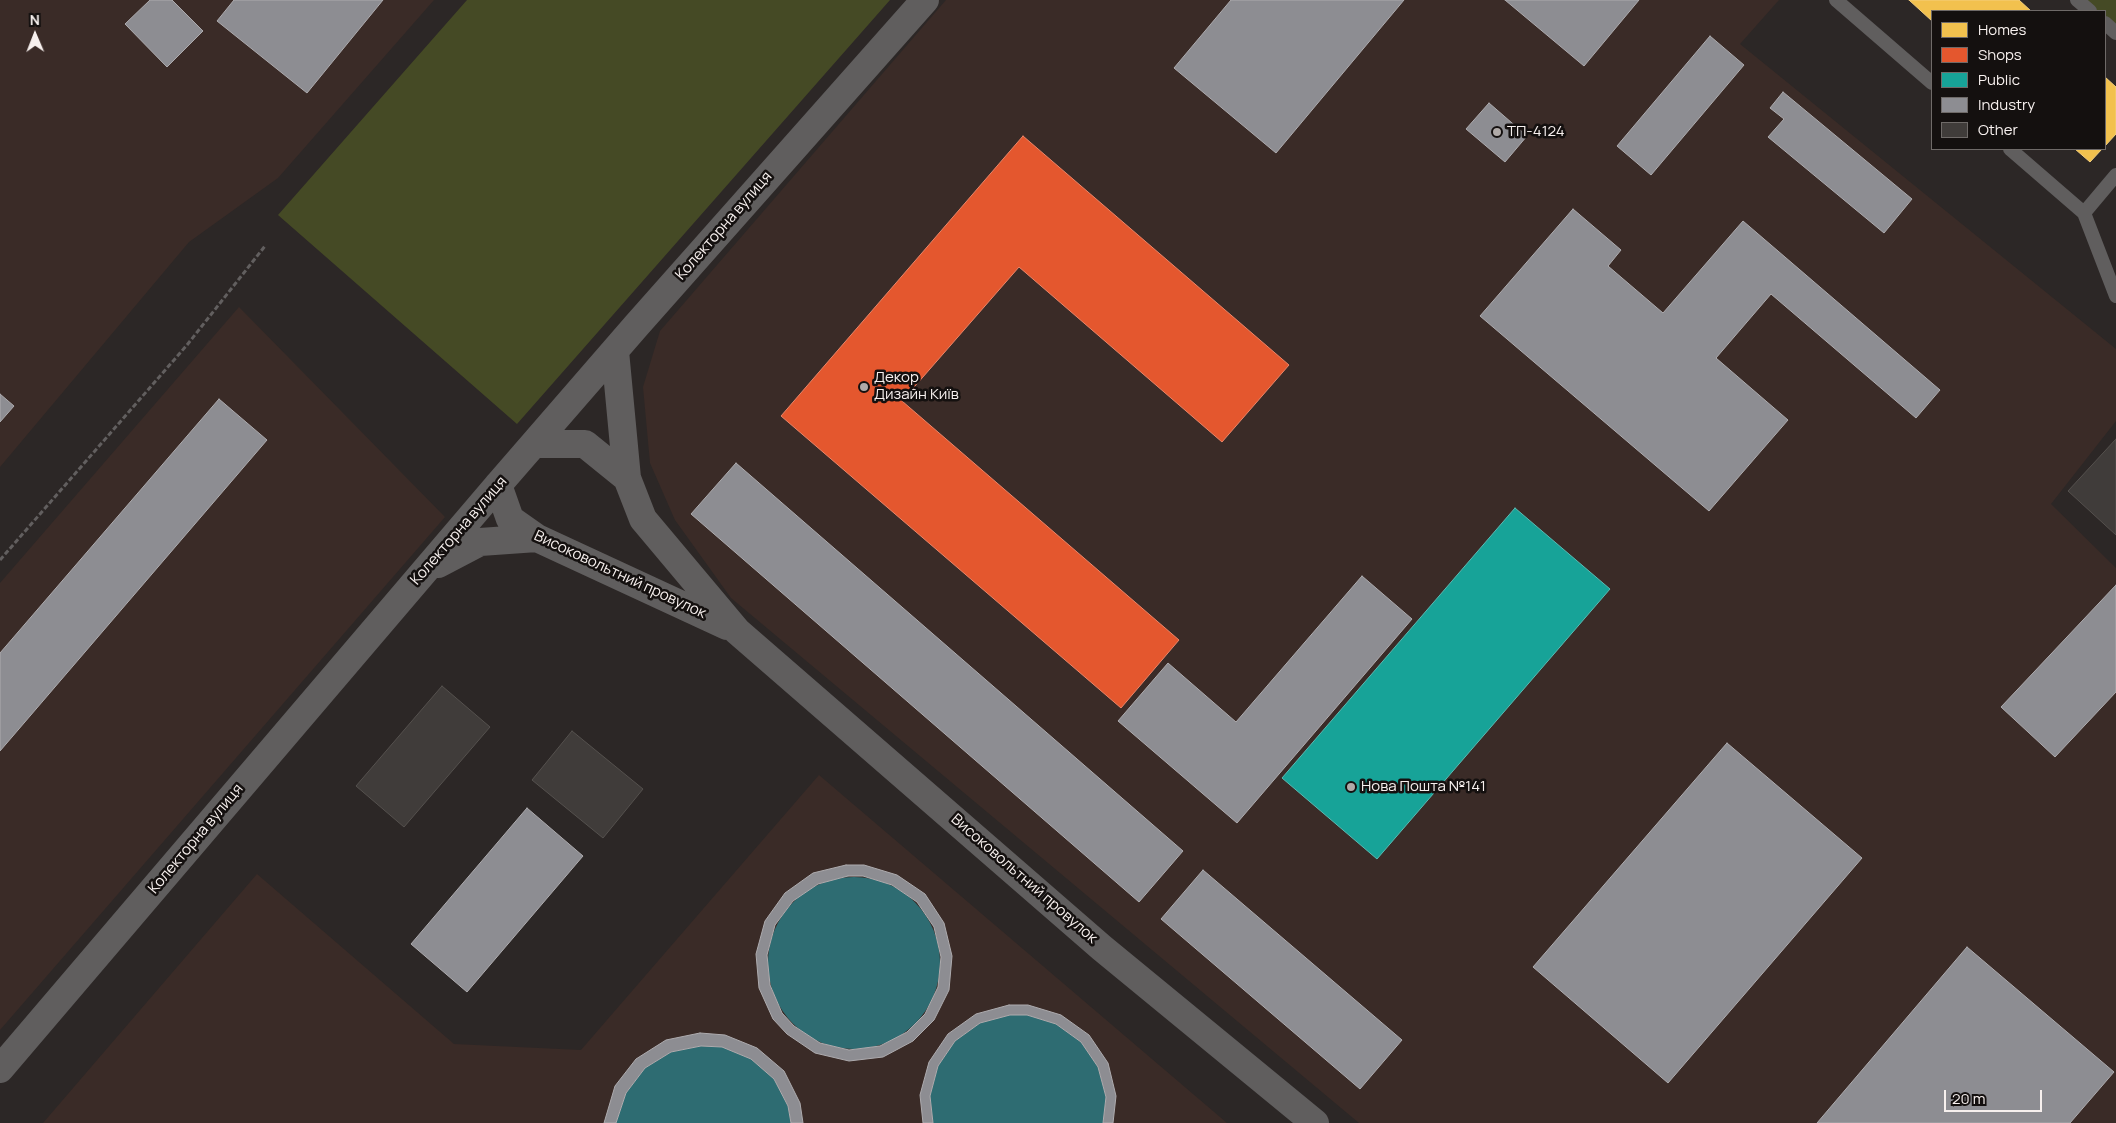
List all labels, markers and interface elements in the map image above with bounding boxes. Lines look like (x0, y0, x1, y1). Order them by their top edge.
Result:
north arrow (10, 10, 60, 60)
text: N (30, 10, 40, 29)
legend (1931, 10, 2106, 150)
text: Homes (1978, 19, 2026, 40)
text: Shops (1978, 44, 2022, 65)
text: Public (1978, 69, 2020, 90)
text: Industry (1978, 94, 2035, 115)
text: Other (1978, 119, 2018, 140)
place label: ТП-4124 (1507, 123, 1565, 141)
marker: ТП-4124 (1491, 126, 1503, 138)
street label: Колекторна вулиця (672, 168, 776, 284)
place label: Декор Дизайн Київ (874, 369, 959, 404)
marker: Декор Дизайн Київ (858, 381, 870, 393)
street label: Колекторна вулиця (407, 473, 511, 589)
street label: Високовольтний провулок (531, 527, 709, 623)
place label: Нова Пошта №141 (1361, 778, 1486, 796)
street label: Колекторна вулиця (145, 780, 247, 898)
marker: Нова Пошта №141 (1345, 781, 1357, 793)
street label: Високовольтний провулок (947, 811, 1101, 947)
scale bar (1946, 1080, 2044, 1112)
text: 20 m (1952, 1088, 1985, 1109)

